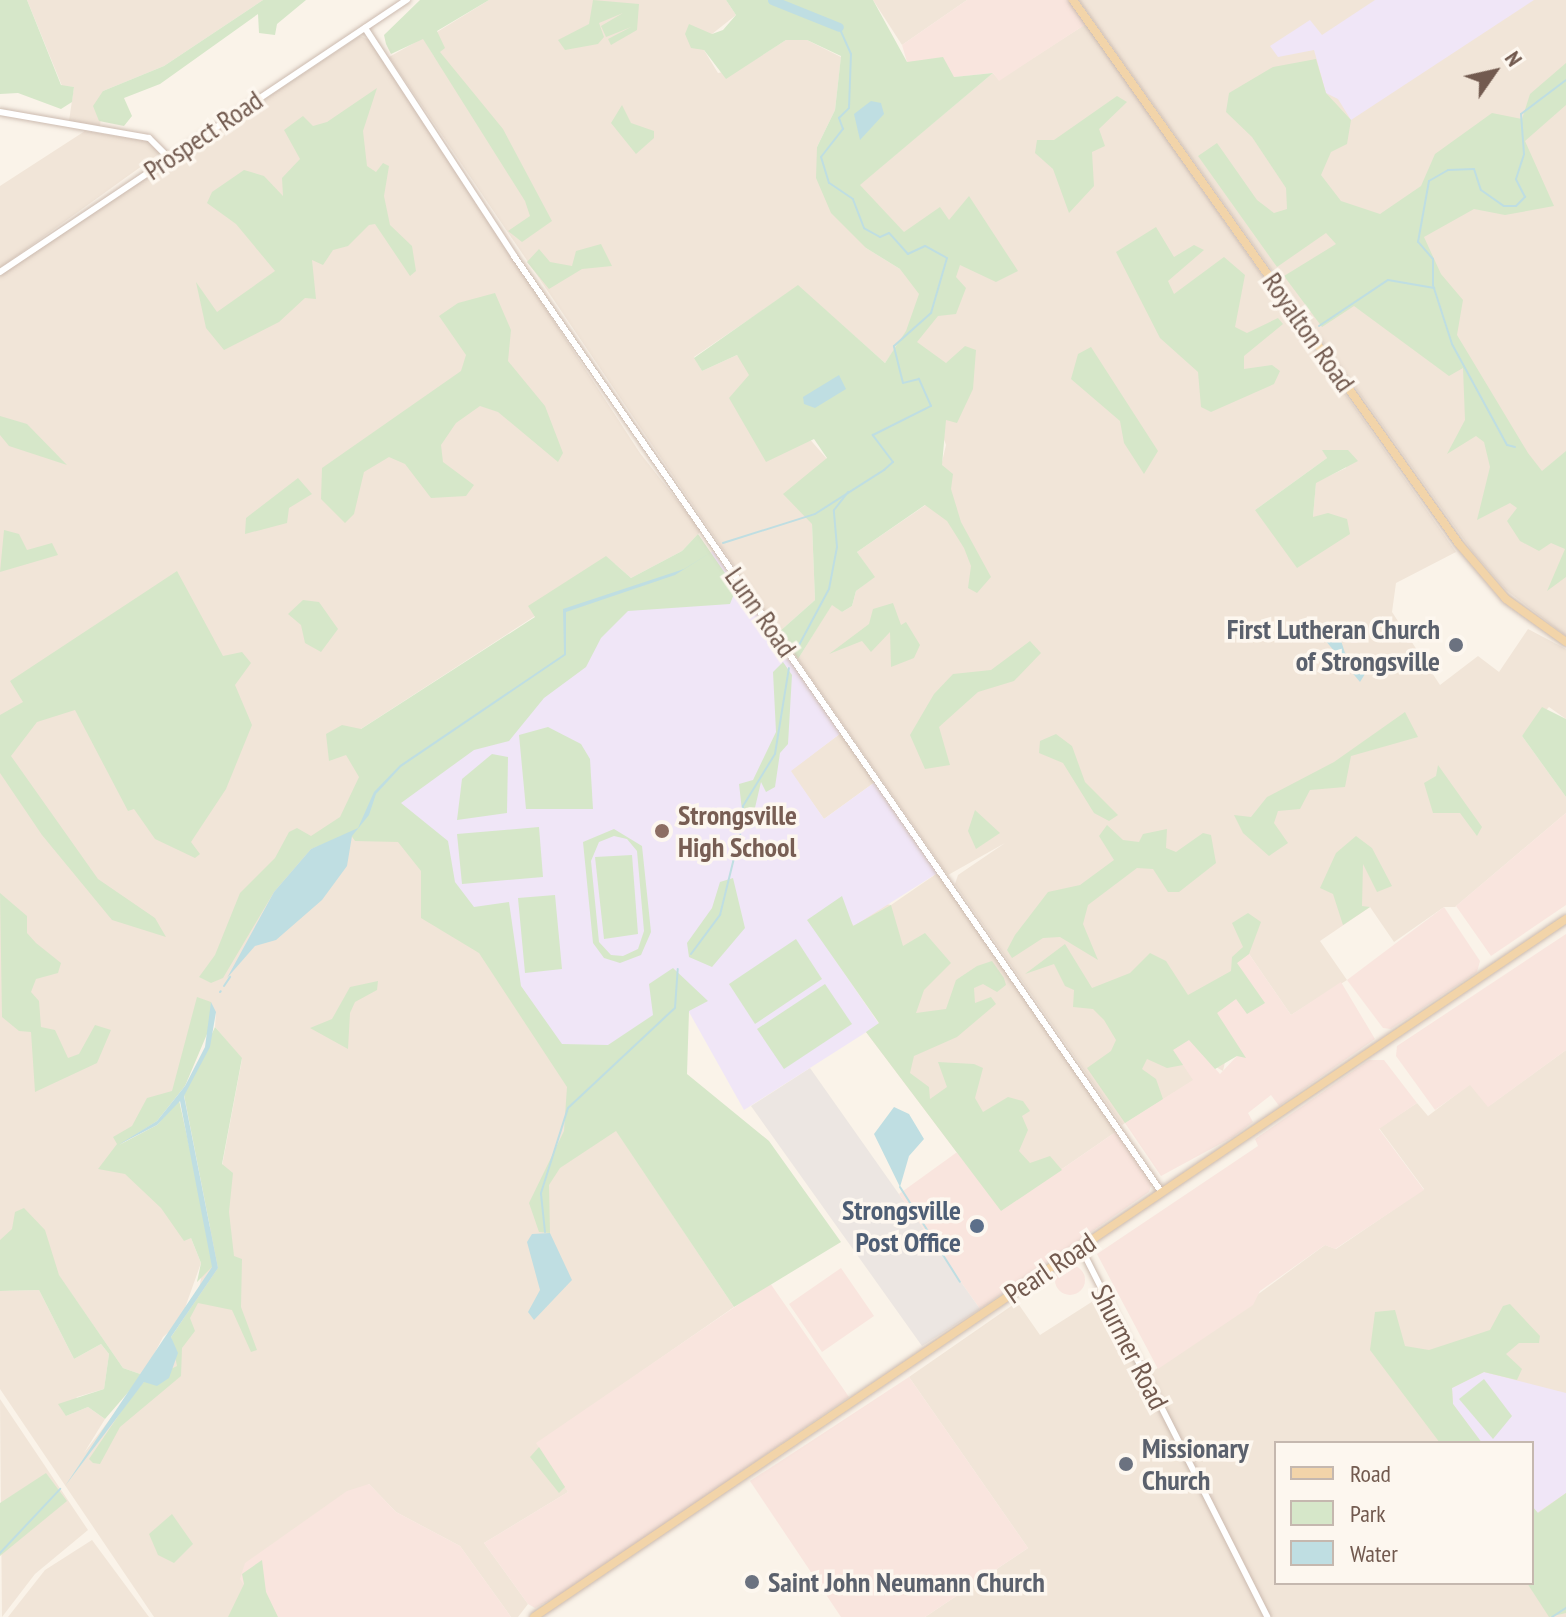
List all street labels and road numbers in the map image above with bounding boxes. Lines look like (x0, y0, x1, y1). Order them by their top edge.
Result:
street label: Prospect Road (137, 83, 269, 187)
street label: Royalton Road (1256, 266, 1362, 398)
street label: Lunn Road (718, 561, 804, 663)
street label: Pearl Road (998, 1225, 1102, 1311)
street label: Shurmer Road (1084, 1279, 1176, 1415)

